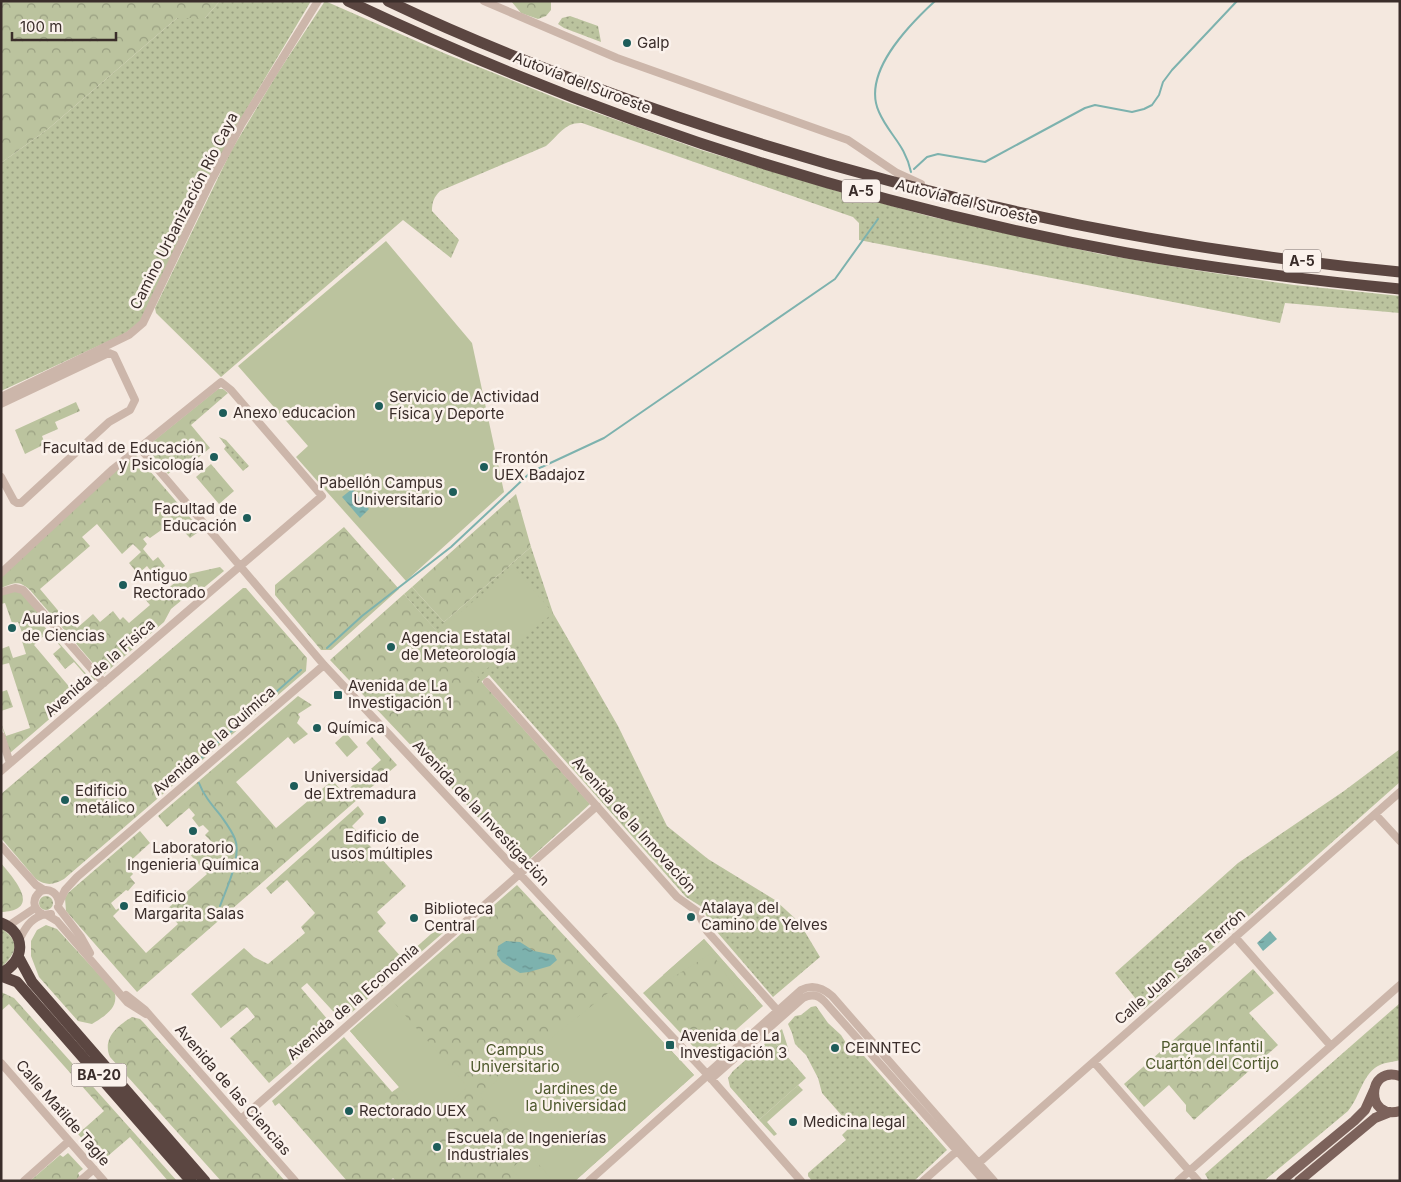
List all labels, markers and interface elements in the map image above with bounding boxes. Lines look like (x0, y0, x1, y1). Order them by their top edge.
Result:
scale bar (12, 10, 116, 42)
text: 100 m (20, 17, 62, 36)
place label: Galp (637, 33, 669, 52)
marker: Galp (621, 37, 633, 49)
street label: Autovía del Suroeste (511, 47, 654, 118)
street label: Camino Urbanización Río Caya (125, 109, 242, 313)
street label: Autovía del Suroeste (894, 175, 1040, 228)
road number: A-5 (842, 180, 880, 202)
road number: A-5 (1283, 250, 1321, 272)
place label: Servicio de Actividad Física y Deporte (389, 387, 539, 423)
marker: Servicio de Actividad Física y Deporte (373, 400, 385, 412)
place label: Anexo educacion (233, 403, 356, 422)
marker: Anexo educacion (217, 407, 229, 419)
place label: Facultad de Educación y Psicología (43, 438, 204, 474)
place label: Frontón UEX Badajoz (494, 448, 585, 484)
marker: Facultad de Educación y Psicología (208, 451, 220, 463)
marker: Frontón UEX Badajoz (478, 461, 490, 473)
place label: Pabellón Campus Universitario (319, 473, 443, 509)
marker: Pabellón Campus Universitario (447, 486, 459, 498)
place label: Facultad de Educación (154, 499, 237, 535)
marker: Facultad de Educación (241, 512, 253, 524)
place label: Antiguo Rectorado (133, 566, 206, 602)
marker: Antiguo Rectorado (117, 579, 129, 591)
place label: Aularios de Ciencias (22, 609, 105, 645)
street label: Avenida de la Física (41, 614, 159, 721)
marker: Aularios de Ciencias (6, 622, 18, 634)
place label: Agencia Estatal de Meteorología (401, 628, 516, 664)
marker: Agencia Estatal de Meteorología (385, 641, 397, 653)
place label: Avenida de La Investigación 1 (348, 676, 452, 712)
street label: Avenida de la Química (148, 682, 279, 799)
marker: Avenida de La Investigación 1 (332, 689, 344, 701)
place label: Química (327, 718, 385, 737)
marker: Química (311, 722, 323, 734)
street label: Avenida de la Investigación (409, 736, 554, 890)
street label: Avenida de la Innovación (568, 753, 700, 897)
place label: Universidad de Extremadura (304, 767, 416, 803)
marker: Universidad de Extremadura (288, 780, 300, 792)
place label: Edificio metálico (75, 781, 135, 817)
marker: Edificio metálico (59, 794, 71, 806)
marker: Edificio de usos múltiples (376, 814, 388, 826)
marker: Laboratorio Ingenieria Química (187, 825, 199, 837)
place label: Edificio de usos múltiples (331, 827, 433, 863)
place label: Laboratorio Ingenieria Química (127, 838, 259, 874)
place label: Edificio Margarita Salas (134, 887, 244, 923)
place label: Atalaya del Camino de Yelves (701, 898, 828, 934)
place label: Biblioteca Central (424, 899, 494, 935)
marker: Edificio Margarita Salas (118, 900, 130, 912)
street label: Calle Juan Salas Terrón (1110, 905, 1249, 1029)
marker: Atalaya del Camino de Yelves (685, 911, 697, 923)
marker: Biblioteca Central (408, 912, 420, 924)
street label: Avenida de la Economía (283, 939, 423, 1064)
street label: Avenida de las Ciencias (171, 1020, 296, 1159)
place label: Avenida de La Investigación 3 (680, 1026, 787, 1062)
park label: Parque Infantil Cuartón del Cortijo (1145, 1037, 1279, 1073)
place label: CEINNTEC (845, 1038, 921, 1057)
marker: Avenida de La Investigación 3 (664, 1039, 676, 1051)
park label: Campus Universitario (470, 1040, 560, 1076)
marker: CEINNTEC (829, 1042, 841, 1054)
street label: Calle Matilde Tagle (12, 1056, 115, 1170)
road number: BA-20 (72, 1064, 126, 1086)
park label: Jardines de la Universidad (526, 1079, 626, 1115)
place label: Rectorado UEX (359, 1101, 466, 1120)
marker: Rectorado UEX (343, 1105, 355, 1117)
place label: Medicina legal (803, 1112, 905, 1131)
marker: Medicina legal (787, 1116, 799, 1128)
place label: Escuela de Ingenierías Industriales (447, 1128, 607, 1164)
marker: Escuela de Ingenierías Industriales (431, 1141, 443, 1153)

